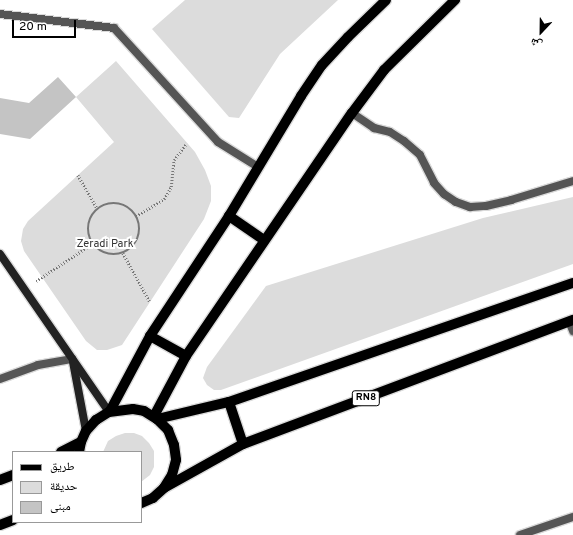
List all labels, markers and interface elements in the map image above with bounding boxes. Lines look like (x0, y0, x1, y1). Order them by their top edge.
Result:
scale bar (14, 12, 78, 38)
north arrow (521, 12, 561, 52)
text: 20 m (19, 19, 47, 35)
text: ش (528, 34, 545, 52)
park label: Zeradi Park (76, 237, 134, 251)
road number: RN8 (351, 390, 381, 406)
legend (12, 451, 142, 523)
text: طريق (50, 459, 75, 475)
text: حديقة (50, 479, 78, 495)
text: مبنى (50, 499, 71, 515)

